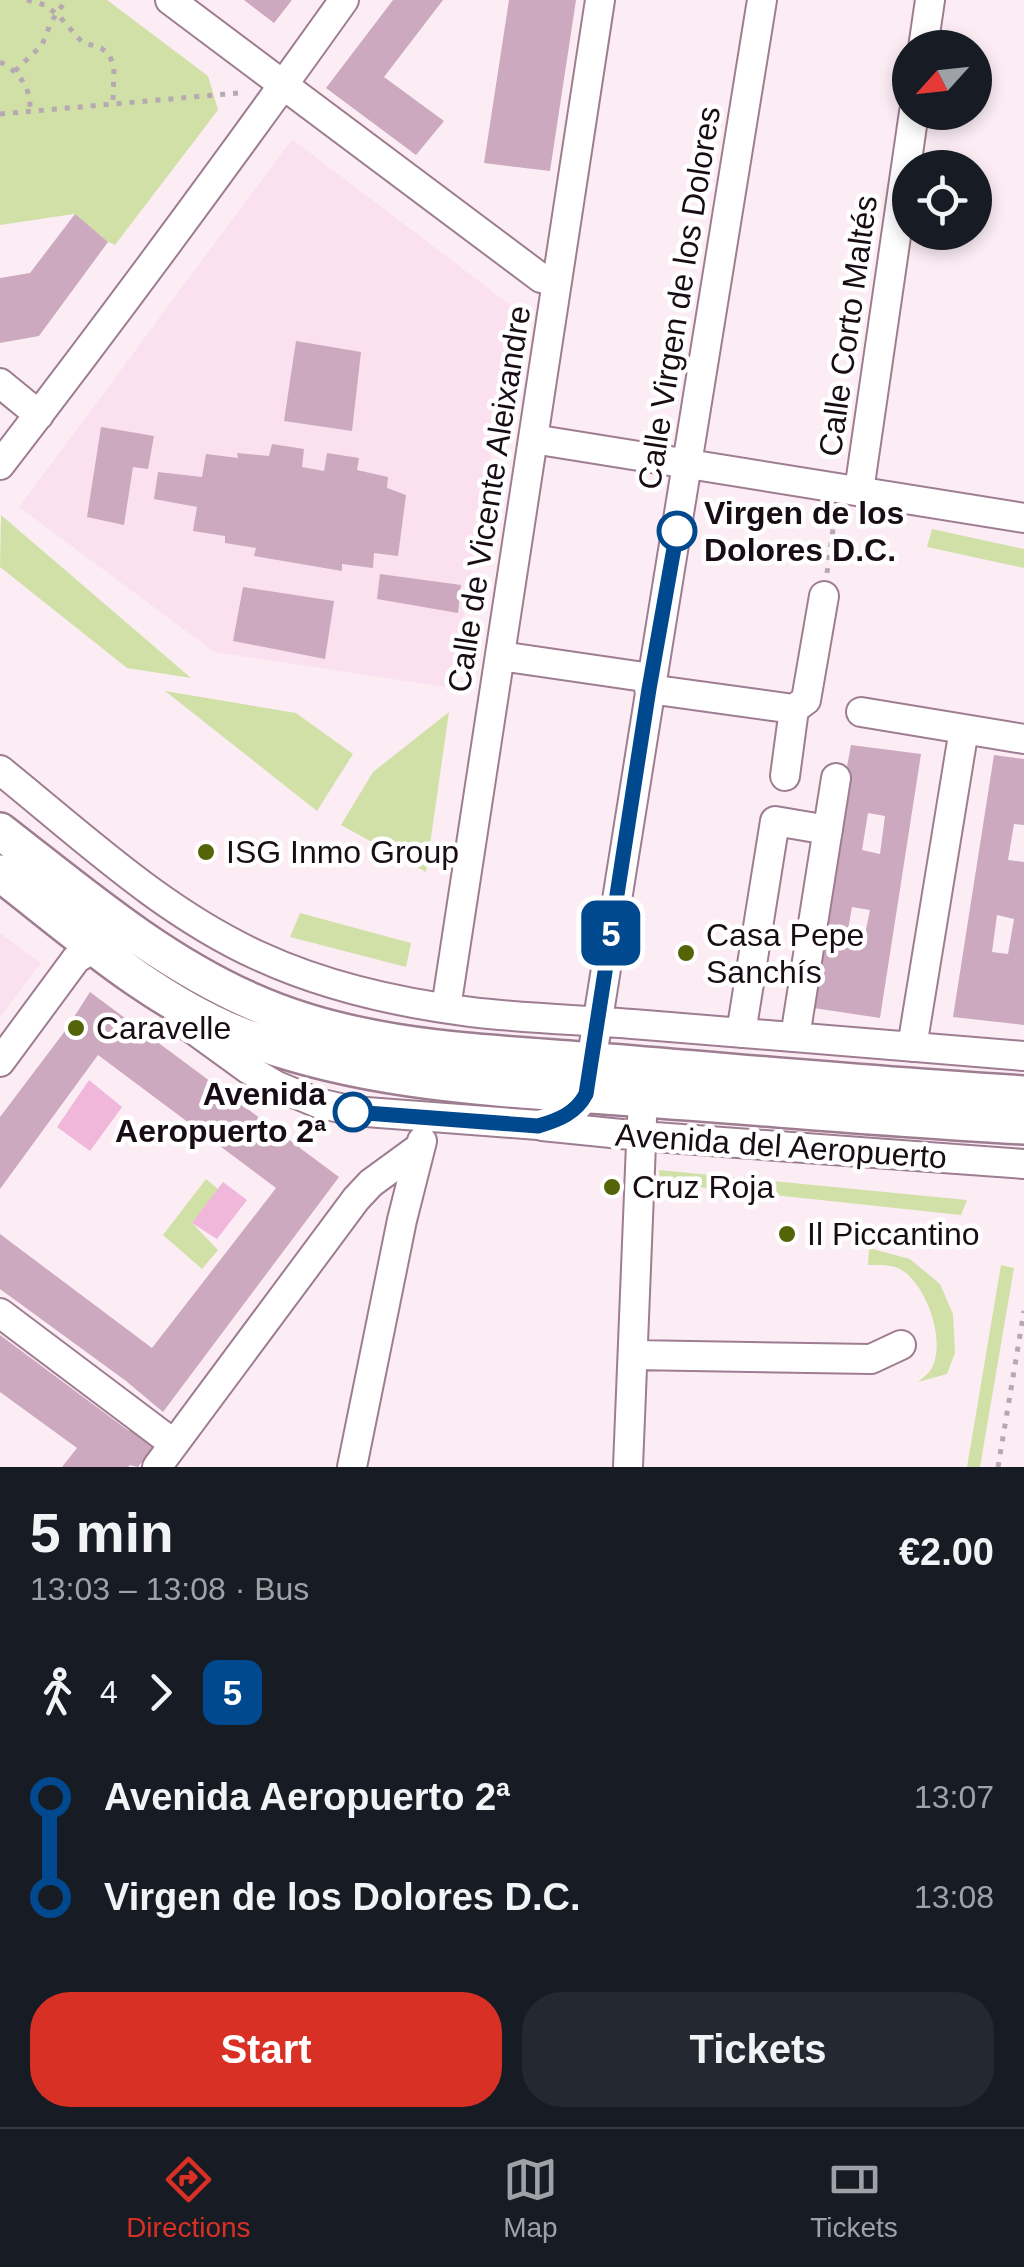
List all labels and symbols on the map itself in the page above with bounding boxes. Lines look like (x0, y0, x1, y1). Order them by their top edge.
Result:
north arrow (892, 30, 992, 130)
street label: Calle Virgen de los Dolores (631, 104, 727, 492)
street label: Calle Corto Maltés (812, 193, 884, 459)
street label: Calle de Vicente Aleixandre (441, 303, 537, 695)
place label: Virgen de los Dolores D.C. (704, 495, 904, 568)
marker: Virgen de los Dolores D.C. (658, 512, 696, 550)
place label: ISG Inmo Group (226, 834, 459, 870)
marker: ISG Inmo Group (195, 841, 217, 863)
line badge: 5 (578, 900, 644, 966)
place label: Casa Pepe Sanchís (706, 917, 864, 990)
marker: Casa Pepe Sanchís (675, 942, 697, 964)
place label: Caravelle (96, 1010, 231, 1046)
marker: Caravelle (65, 1017, 87, 1039)
place label: Avenida Aeropuerto 2ª (115, 1076, 326, 1149)
marker: Avenida Aeropuerto 2ª (334, 1093, 372, 1131)
street label: Avenida del Aeropuerto (614, 1116, 948, 1176)
place label: Cruz Roja (632, 1169, 774, 1205)
marker: Cruz Roja (601, 1176, 623, 1198)
place label: Il Piccantino (807, 1216, 980, 1252)
marker: Il Piccantino (776, 1223, 798, 1245)

